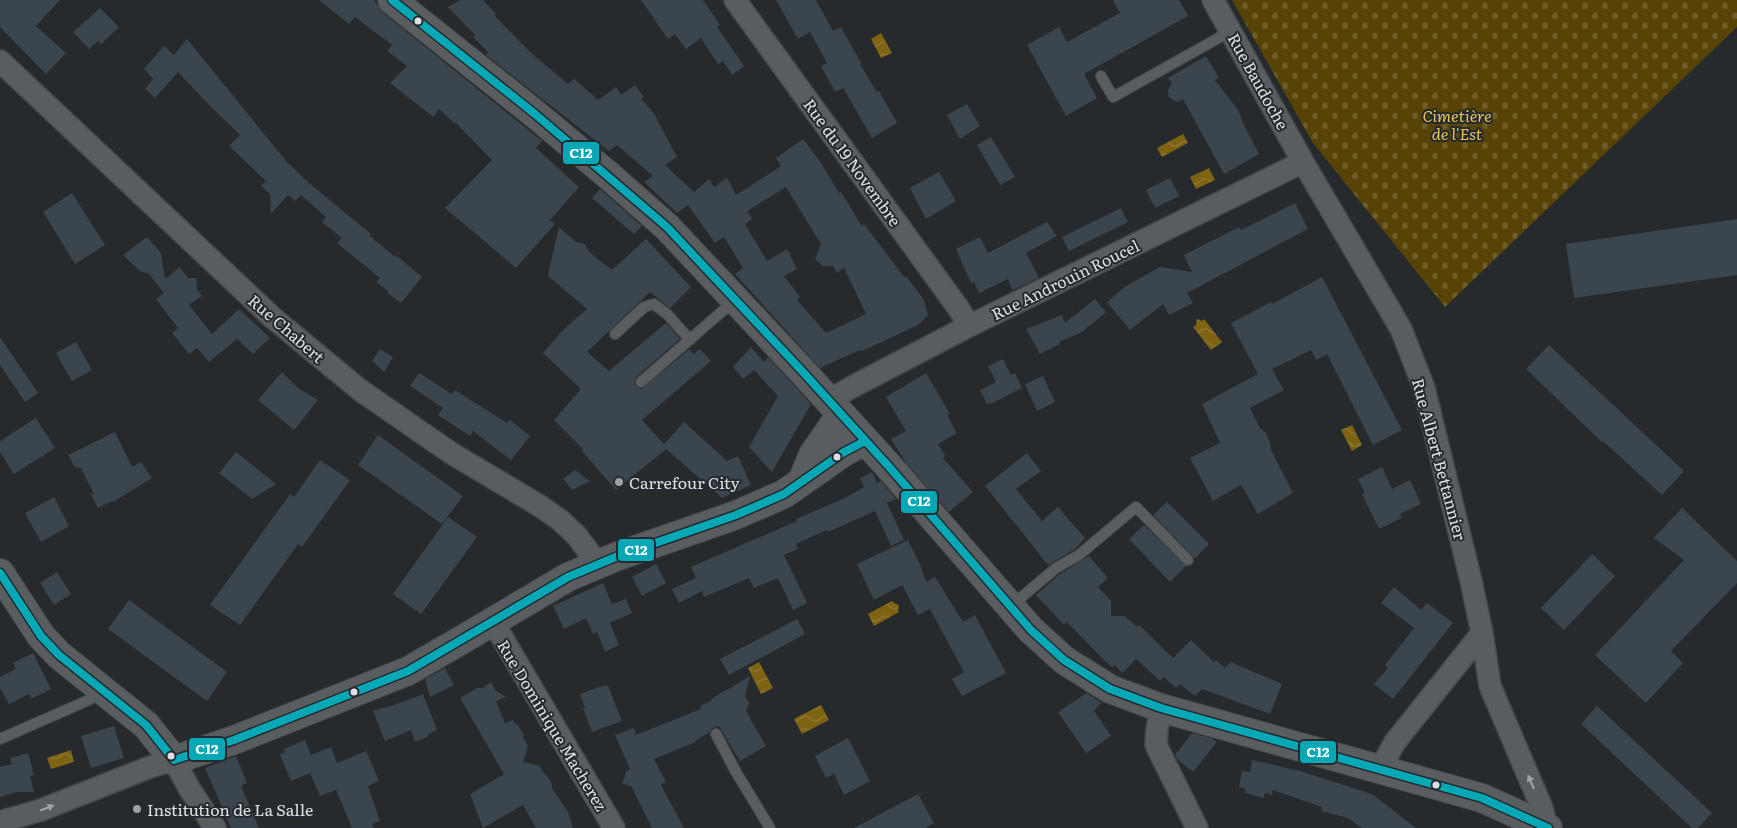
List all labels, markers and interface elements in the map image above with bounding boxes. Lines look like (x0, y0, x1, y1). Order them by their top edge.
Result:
unlabelled marker (413, 16, 423, 26)
street label: Rue Baudoche (1223, 28, 1295, 134)
street label: Rue du 19 Novembre (798, 93, 908, 231)
park label: Cimetière de l'Est (1422, 103, 1492, 145)
line badge: C12 (562, 141, 600, 165)
text: C12 (569, 142, 593, 162)
street label: Rue Androuin Roucel (987, 233, 1143, 325)
street label: Rue Chabert (244, 288, 331, 368)
street label: Rue Albert Bettannier (1407, 375, 1473, 543)
unlabelled marker (832, 452, 842, 462)
place label: Carrefour City (629, 470, 740, 494)
marker: Carrefour City (613, 476, 625, 488)
line badge: C12 (900, 490, 938, 514)
text: C12 (907, 490, 931, 510)
line badge: C12 (617, 538, 655, 562)
text: C12 (624, 539, 648, 559)
street label: Rue Dominique Macherez (492, 635, 614, 815)
unlabelled marker (349, 687, 359, 697)
line badge: C12 (188, 737, 226, 761)
text: C12 (195, 738, 219, 758)
line badge: C12 (1299, 740, 1337, 764)
text: C12 (1306, 741, 1330, 761)
unlabelled marker (166, 751, 176, 761)
one-way arrow (1527, 774, 1535, 789)
unlabelled marker (1431, 780, 1441, 790)
place label: Institution de La Salle (147, 797, 313, 821)
marker: Institution de La Salle (131, 803, 143, 815)
one-way arrow (39, 804, 54, 811)

